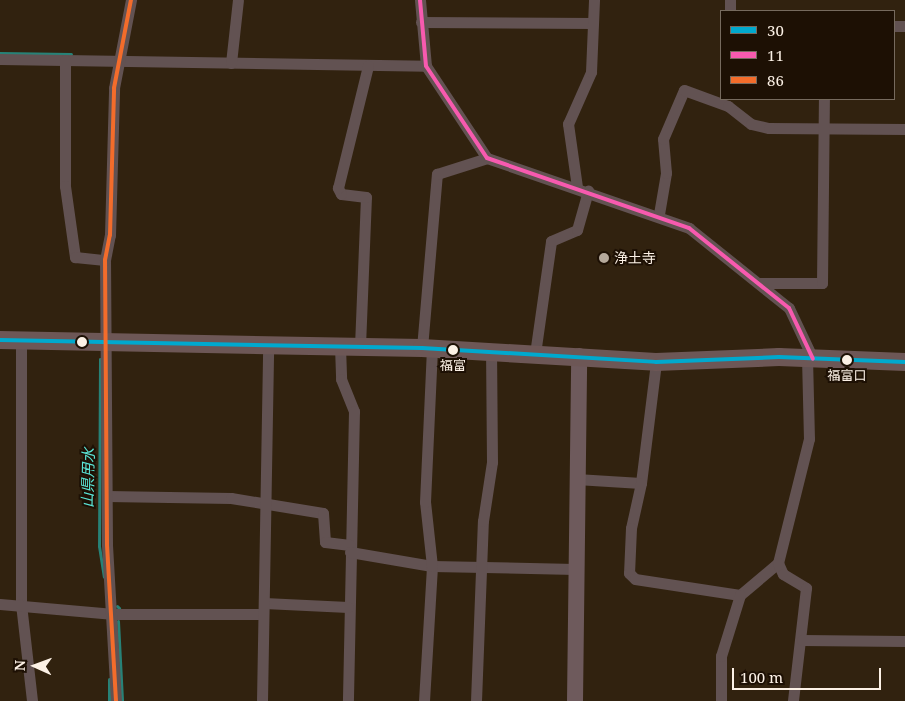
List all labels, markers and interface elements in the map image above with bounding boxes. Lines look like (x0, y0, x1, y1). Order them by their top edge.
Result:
legend (720, 10, 895, 100)
text: 30 (767, 20, 784, 40)
text: 11 (767, 45, 784, 65)
text: 86 (767, 70, 784, 90)
place label: 浄土寺 (614, 250, 656, 266)
marker: 浄土寺 (598, 252, 610, 264)
unlabelled marker (77, 337, 87, 347)
marker: 福富 (448, 345, 458, 355)
marker: 福富口 (842, 355, 852, 365)
place label: 福富 (440, 357, 466, 373)
place label: 福富口 (828, 367, 866, 383)
water label: 山県用水 (78, 448, 98, 508)
north arrow (10, 641, 60, 691)
scale bar (735, 658, 884, 690)
text: N (10, 660, 29, 671)
text: 100 m (740, 667, 783, 687)

